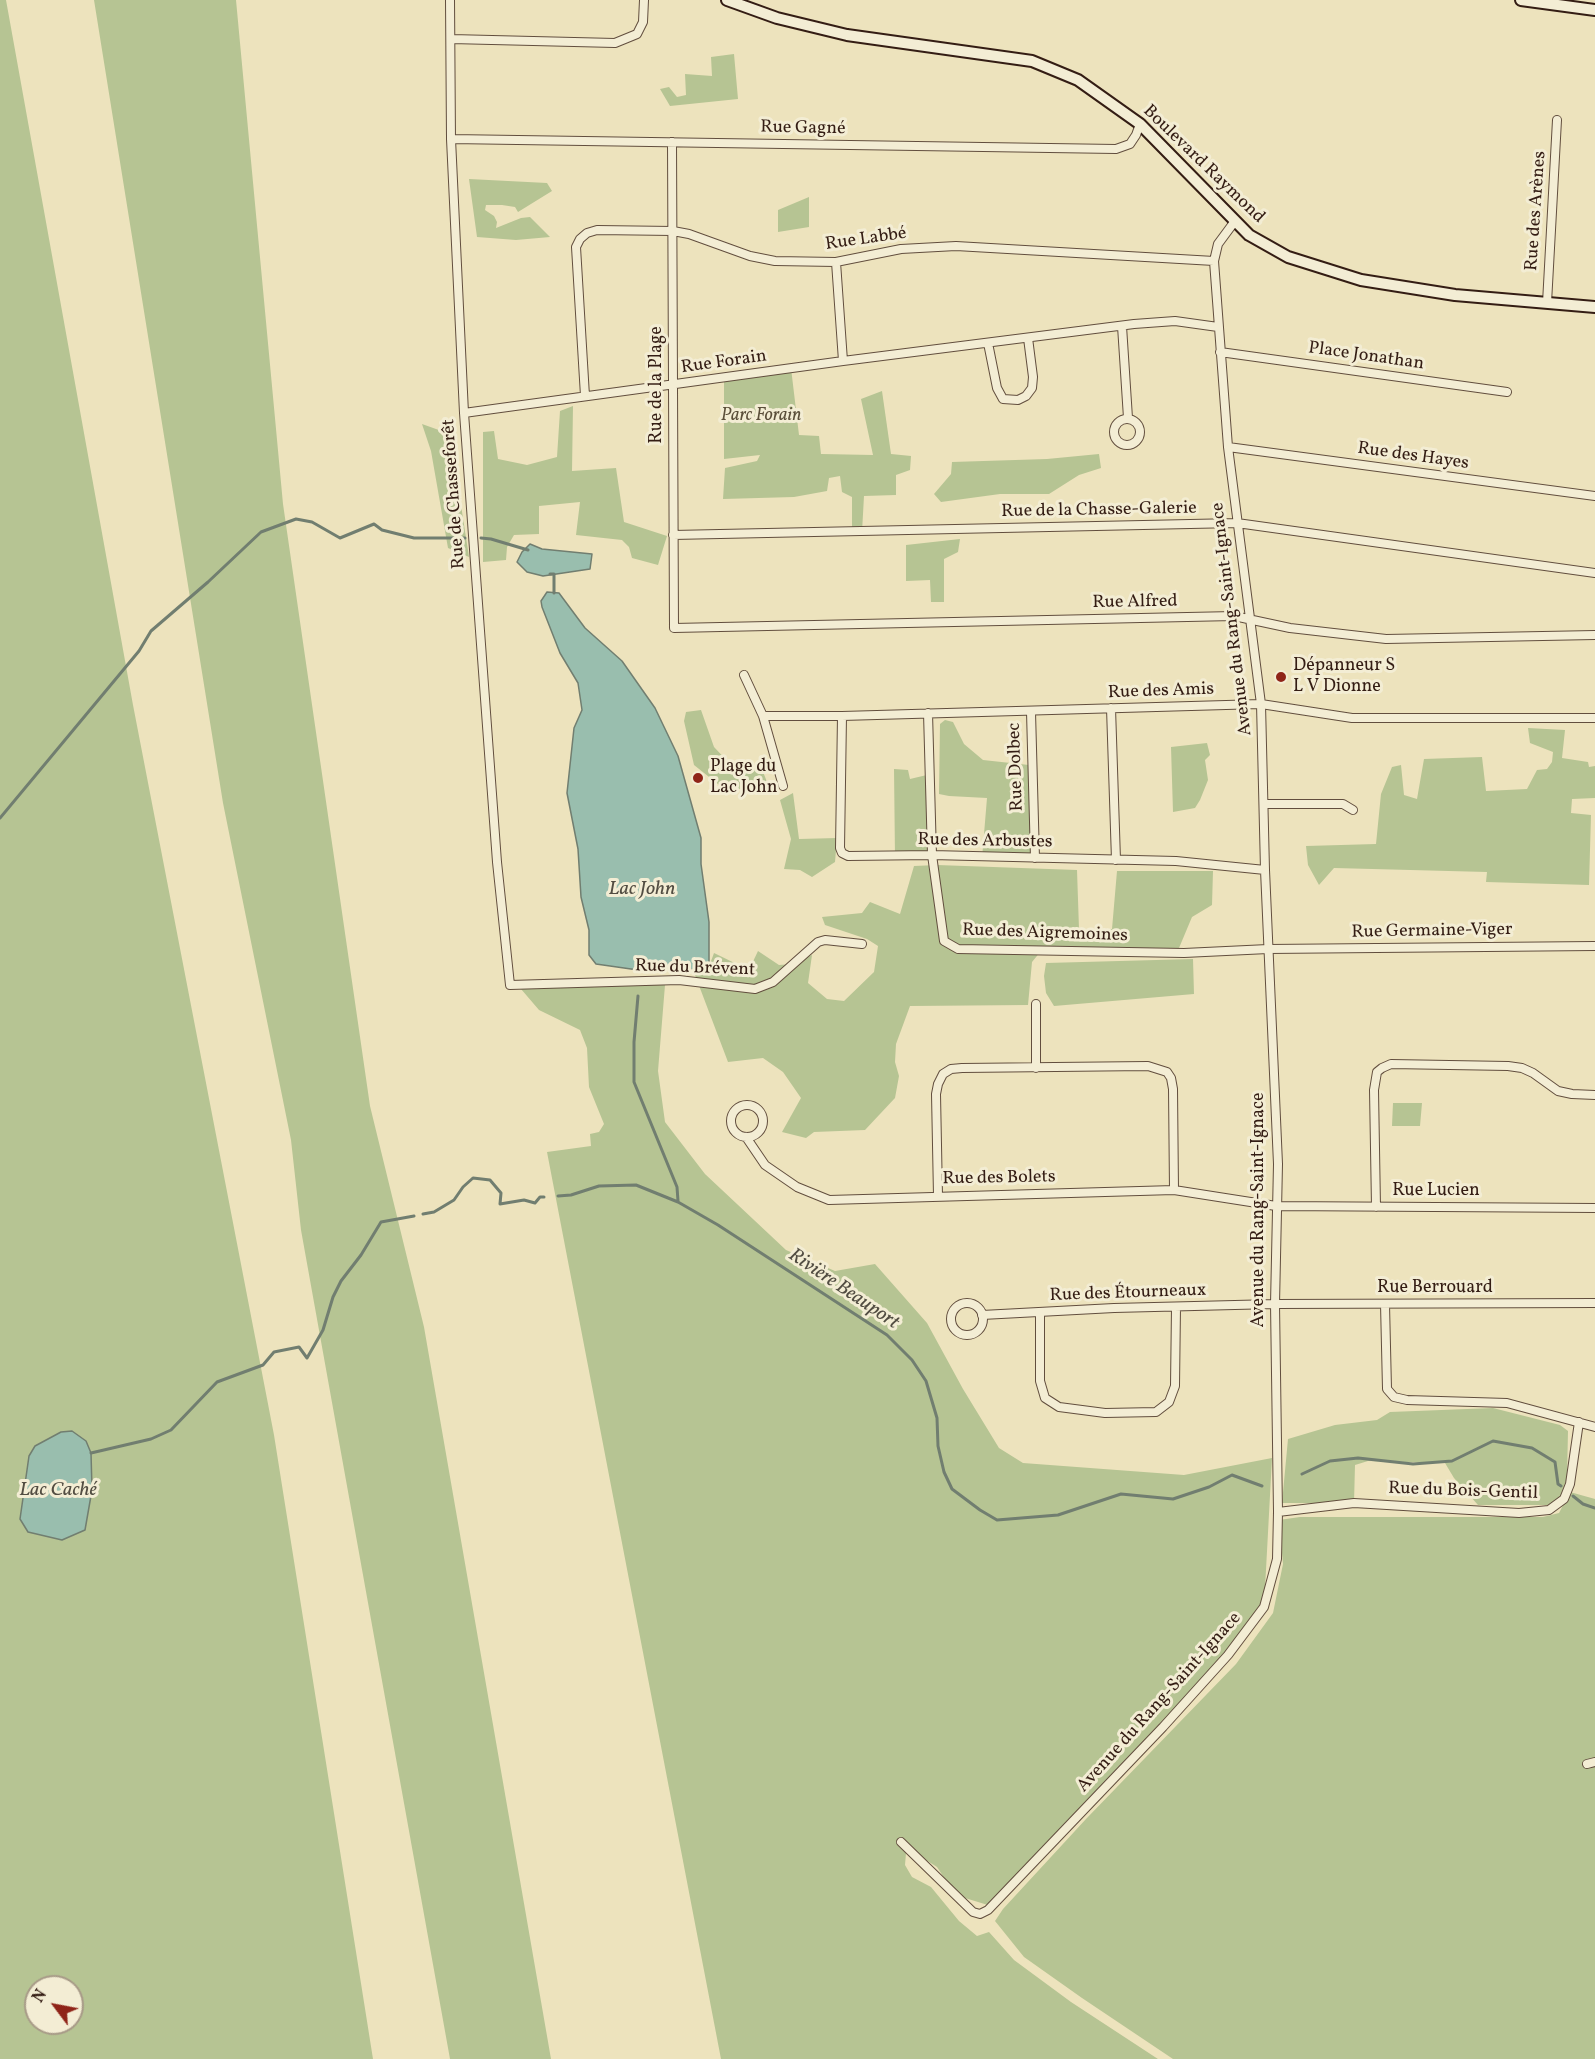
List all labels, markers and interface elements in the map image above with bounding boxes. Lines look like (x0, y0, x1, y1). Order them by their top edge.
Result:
street label: Boulevard Raymond (1137, 101, 1269, 229)
street label: Rue Gagné (760, 117, 846, 141)
street label: Rue des Arènes (1522, 150, 1552, 272)
street label: Rue Labbé (824, 224, 908, 256)
street label: Rue de la Plage (647, 326, 669, 444)
street label: Place Jonathan (1307, 338, 1425, 376)
street label: Rue Forain (680, 346, 768, 380)
park label: Parc Forain (721, 406, 801, 428)
street label: Rue de Chasseforêt (439, 418, 471, 570)
street label: Rue des Hayes (1356, 438, 1470, 476)
street label: Rue de la Chasse-Galerie (1001, 498, 1197, 524)
street label: Avenue du Rang-Saint-Ignace (1208, 501, 1258, 737)
street label: Rue Alfred (1092, 591, 1178, 615)
place label: Dépanneur S L V Dionne (1293, 656, 1395, 698)
marker: Dépanneur S L V Dionne (1274, 670, 1288, 684)
street label: Rue des Amis (1108, 679, 1214, 705)
street label: Rue Dolbec (1005, 722, 1029, 812)
place label: Plage du Lac John (710, 757, 777, 800)
marker: Plage du Lac John (691, 771, 705, 785)
street label: Rue des Arbustes (917, 830, 1053, 854)
water label: Lac John (609, 878, 675, 902)
street label: Rue des Aigremoines (962, 920, 1128, 948)
street label: Rue Germaine-Viger (1351, 920, 1513, 944)
street label: Rue du Brévent (634, 956, 756, 982)
street label: Avenue du Rang-Saint-Ignace (1249, 1092, 1271, 1328)
street label: Rue des Bolets (942, 1167, 1056, 1191)
street label: Rue Lucien (1392, 1181, 1480, 1203)
water label: Rivière Beauport (783, 1244, 903, 1336)
street label: Rue Berrouard (1377, 1278, 1493, 1300)
street label: Rue des Étourneaux (1049, 1280, 1207, 1308)
water label: Lac Caché (19, 1479, 97, 1503)
street label: Rue du Bois-Gentil (1388, 1479, 1538, 1505)
street label: Avenue du Rang-Saint-Ignace (1073, 1608, 1247, 1798)
north arrow (24, 1975, 84, 2035)
text: N (28, 1986, 53, 2007)

